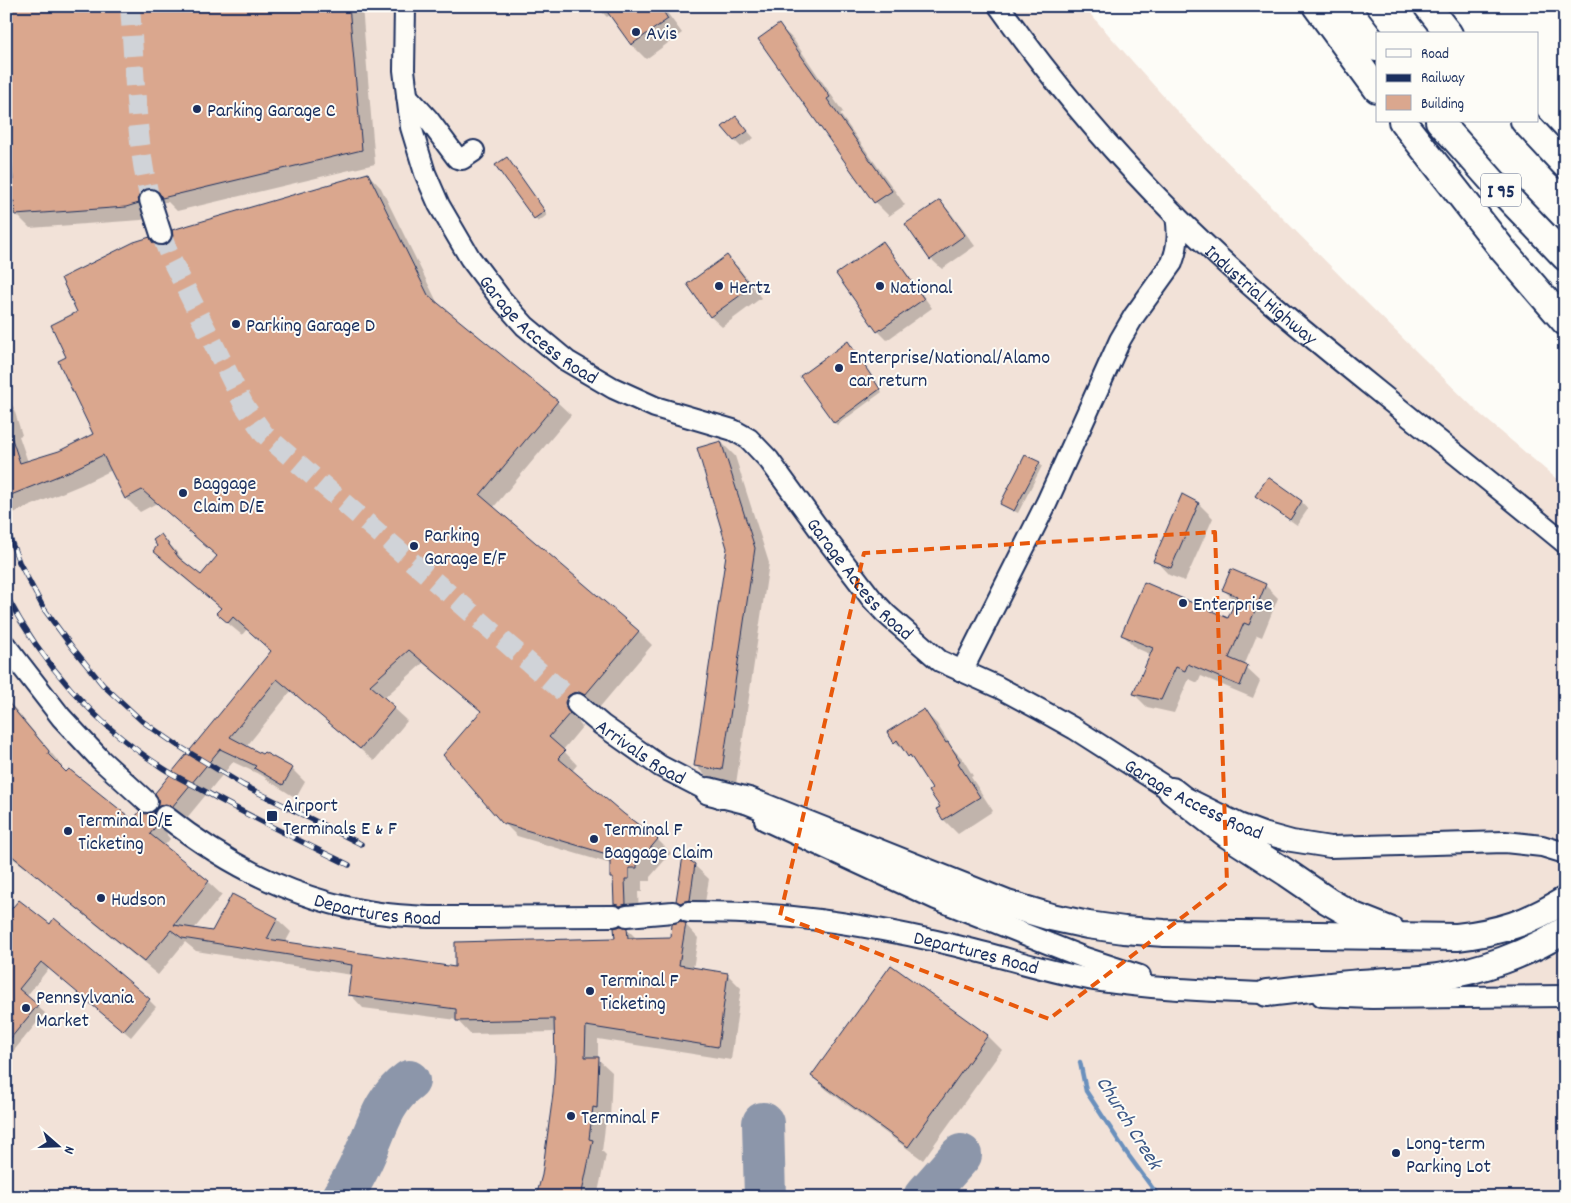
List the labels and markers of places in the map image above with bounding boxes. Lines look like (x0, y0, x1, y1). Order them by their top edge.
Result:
place label: Avis (646, 21, 677, 49)
marker: Avis (630, 26, 642, 38)
place label: Parking Garage C (207, 98, 336, 126)
marker: Parking Garage C (191, 103, 203, 115)
place label: Hertz (729, 275, 771, 303)
place label: National (890, 275, 953, 303)
marker: Hertz (713, 280, 725, 292)
marker: National (874, 280, 886, 292)
place label: Parking Garage D (246, 313, 375, 341)
marker: Parking Garage D (230, 318, 242, 330)
place label: Enterprise/National/Alamo car return (849, 345, 1050, 396)
marker: Enterprise/National/Alamo car return (833, 362, 845, 374)
place label: Baggage Claim D/E (193, 471, 264, 522)
marker: Baggage Claim D/E (177, 487, 189, 499)
place label: Parking Garage E/F (424, 523, 506, 574)
marker: Parking Garage E/F (408, 540, 420, 552)
place label: Enterprise (1193, 592, 1273, 620)
marker: Enterprise (1177, 597, 1189, 609)
place label: Airport Terminals E & F (283, 793, 397, 844)
place label: Terminal D/E Ticketing (78, 808, 173, 859)
marker: Airport Terminals E & F (265, 809, 279, 823)
place label: Terminal F Baggage Claim (604, 817, 713, 868)
marker: Terminal D/E Ticketing (62, 825, 74, 837)
marker: Terminal F Baggage Claim (588, 833, 600, 845)
place label: Hudson (111, 887, 166, 915)
marker: Hudson (95, 892, 107, 904)
place label: Terminal F Ticketing (600, 968, 679, 1019)
place label: Pennsylvania Market (36, 985, 134, 1036)
marker: Terminal F Ticketing (584, 985, 596, 997)
marker: Pennsylvania Market (20, 1002, 32, 1014)
place label: Terminal F (581, 1105, 660, 1133)
marker: Terminal F (565, 1110, 577, 1122)
place label: Long-term Parking Lot (1406, 1131, 1491, 1182)
marker: Long-term Parking Lot (1390, 1147, 1402, 1159)

